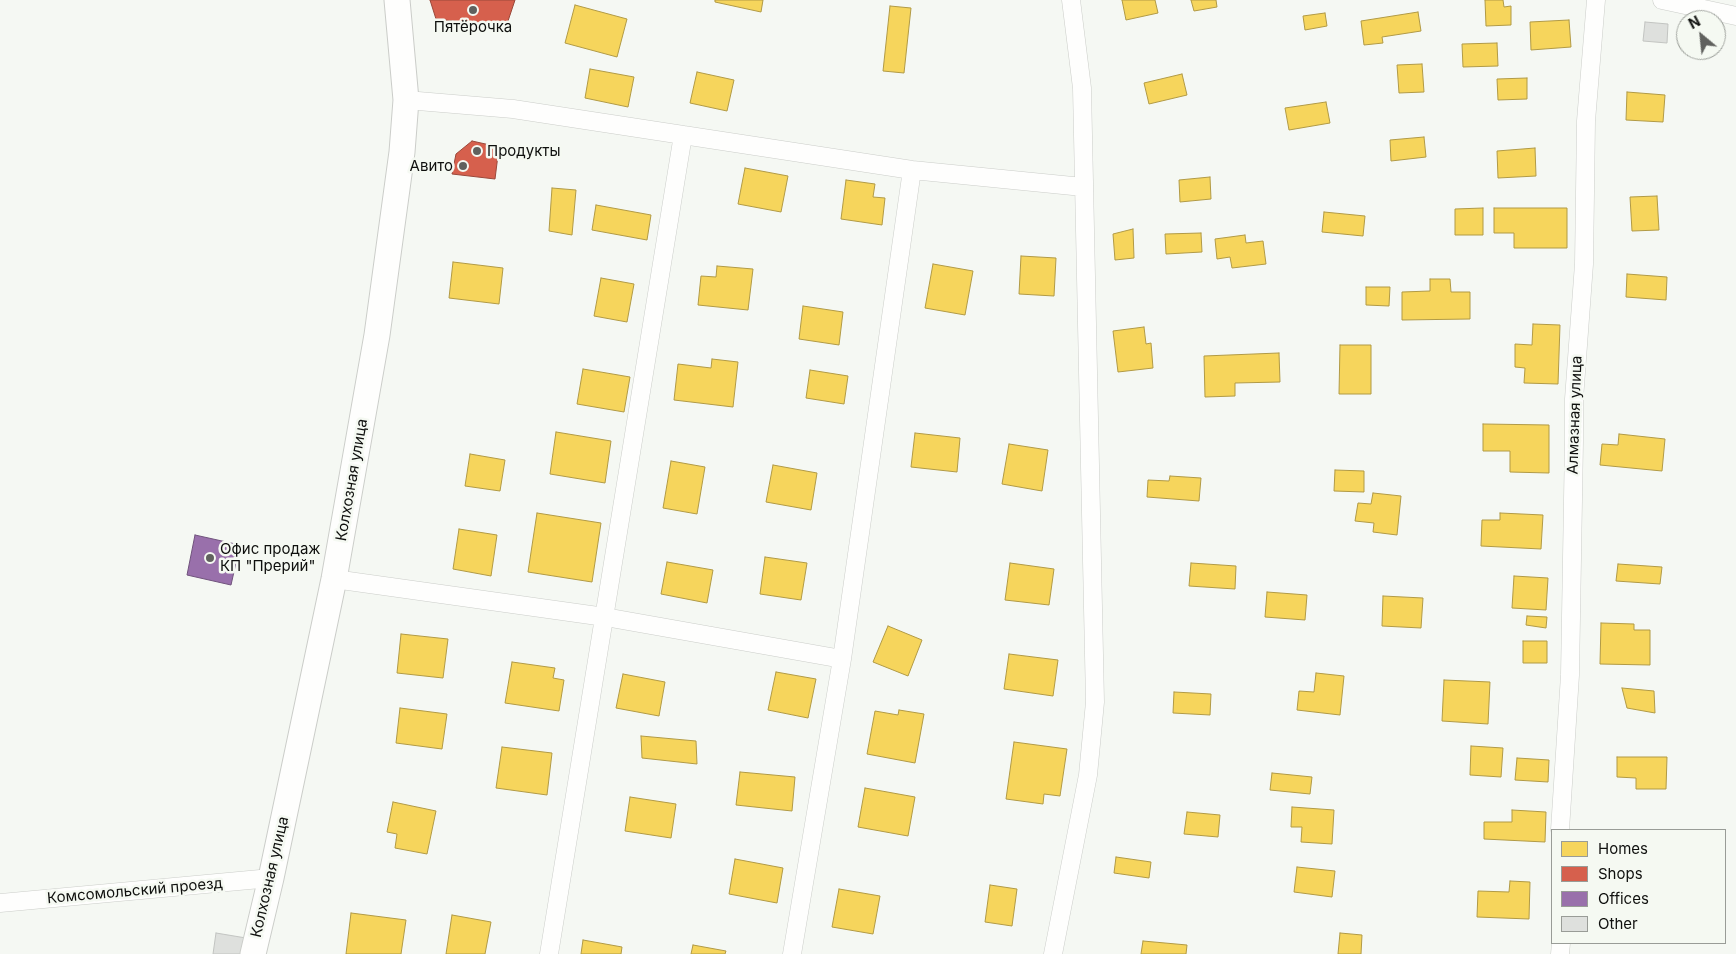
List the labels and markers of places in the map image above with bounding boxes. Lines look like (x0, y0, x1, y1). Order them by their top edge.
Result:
marker: Пятёрочка (467, 4, 479, 16)
place label: Пятёрочка (434, 18, 512, 36)
place label: Продукты (487, 142, 561, 160)
marker: Продукты (471, 145, 483, 157)
place label: Авито (410, 157, 453, 175)
marker: Авито (457, 160, 469, 172)
place label: Офис продаж КП "Прерий" (220, 540, 320, 575)
marker: Офис продаж КП "Прерий" (204, 552, 216, 564)

